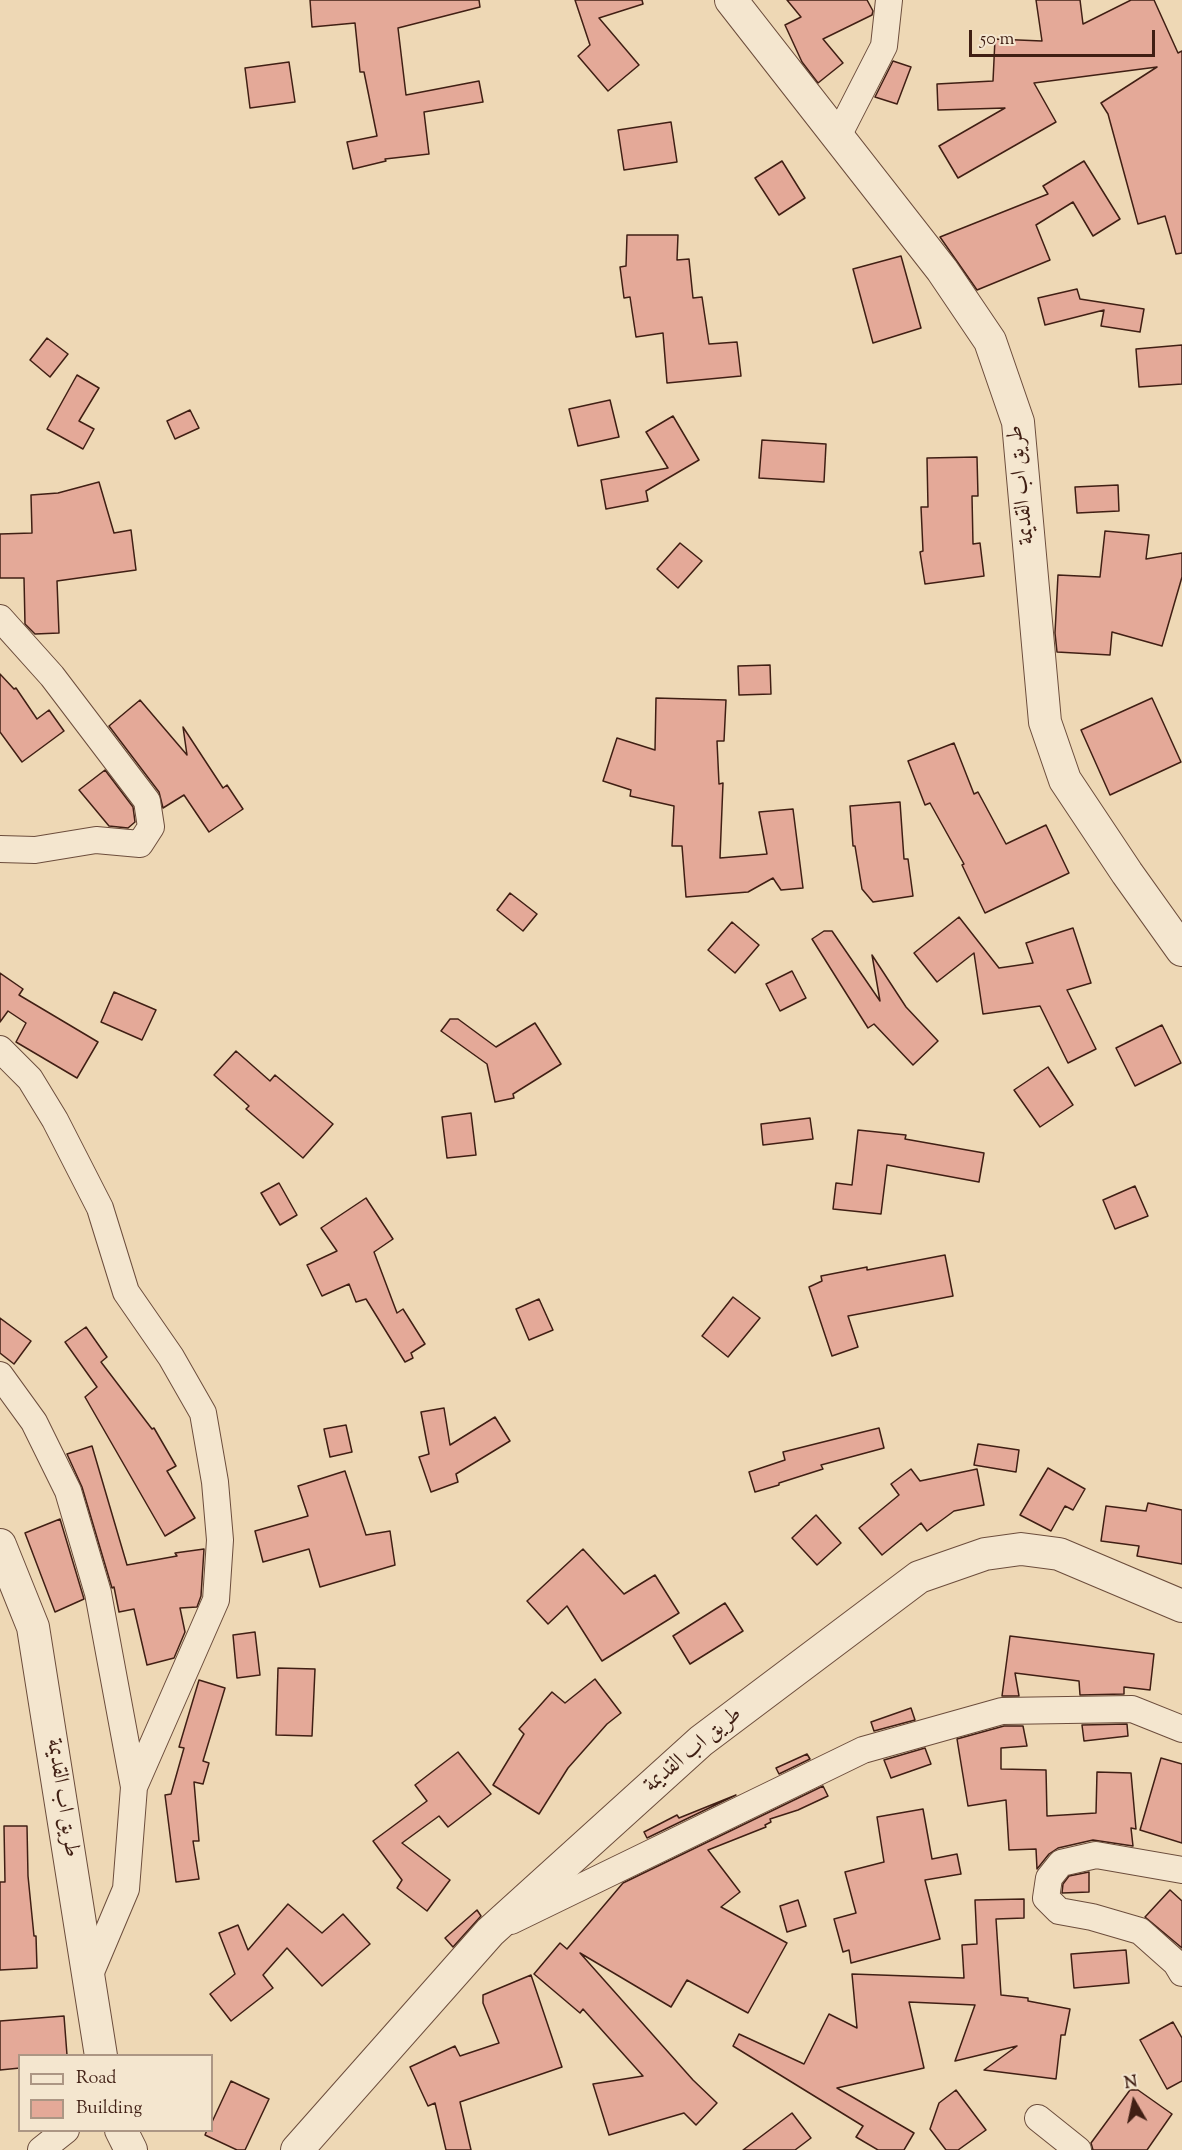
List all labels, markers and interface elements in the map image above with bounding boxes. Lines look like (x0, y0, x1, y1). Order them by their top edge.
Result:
scale bar (972, 18, 1158, 56)
text: 50 m (980, 27, 1014, 53)
street label: طريق اب القديمة (1004, 424, 1042, 546)
street label: طريق اب القديمة (640, 1702, 748, 1800)
street label: طريق اب القديمة (39, 1737, 83, 1859)
legend (18, 2054, 213, 2132)
text: Road (76, 2066, 116, 2092)
text: N (1123, 2071, 1139, 2096)
north arrow (1104, 2072, 1164, 2132)
text: Building (76, 2096, 142, 2122)

